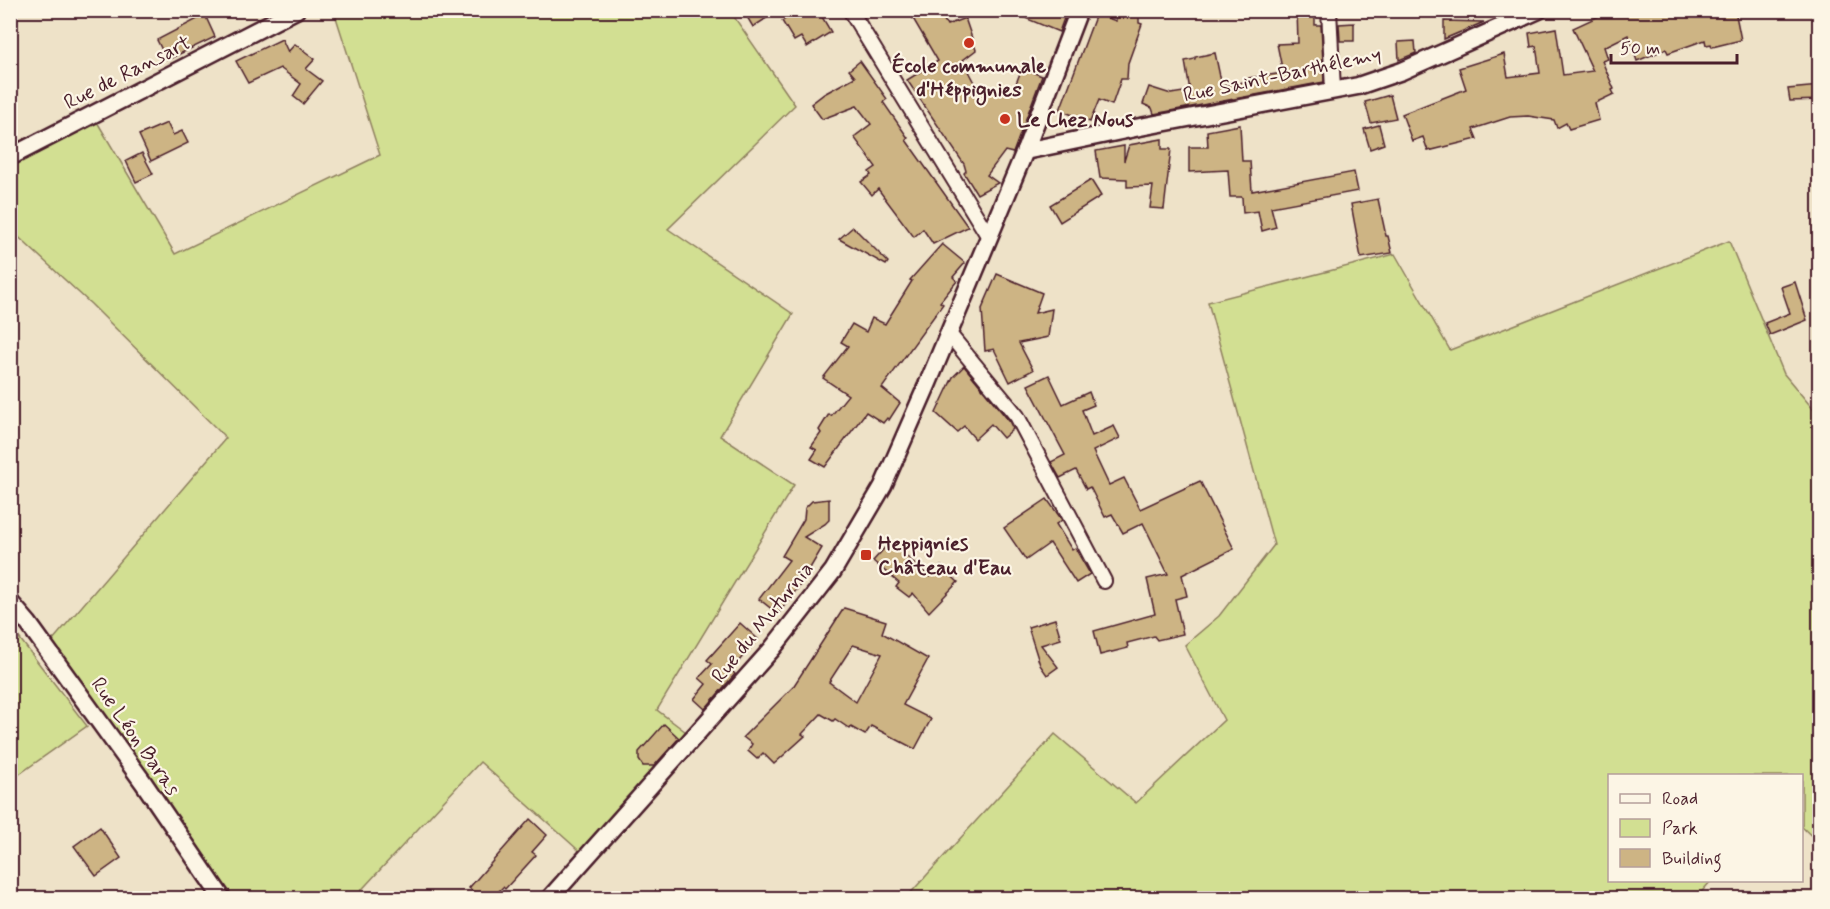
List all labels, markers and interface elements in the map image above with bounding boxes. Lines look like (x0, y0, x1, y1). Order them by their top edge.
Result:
scale bar (1611, 27, 1737, 65)
street label: Rue de Ransart (59, 29, 196, 117)
marker: École communale d'Héppignies (962, 36, 976, 50)
text: 50 m (1620, 37, 1660, 61)
street label: Rue Saint-Barthélemy (1181, 40, 1384, 110)
place label: École communale d'Héppignies (892, 52, 1046, 106)
place label: Le Chez Nous (1017, 106, 1134, 134)
marker: Le Chez Nous (998, 112, 1012, 126)
place label: Heppignies Château d'Eau (878, 530, 1012, 582)
marker: Heppignies Château d'Eau (859, 548, 873, 562)
street label: Rue du Muturnia (705, 556, 820, 689)
street label: Rue Léon Baras (84, 672, 186, 801)
legend (1608, 774, 1803, 882)
text: Road (1662, 787, 1698, 811)
text: Park (1662, 817, 1698, 841)
text: Building (1662, 847, 1722, 873)

